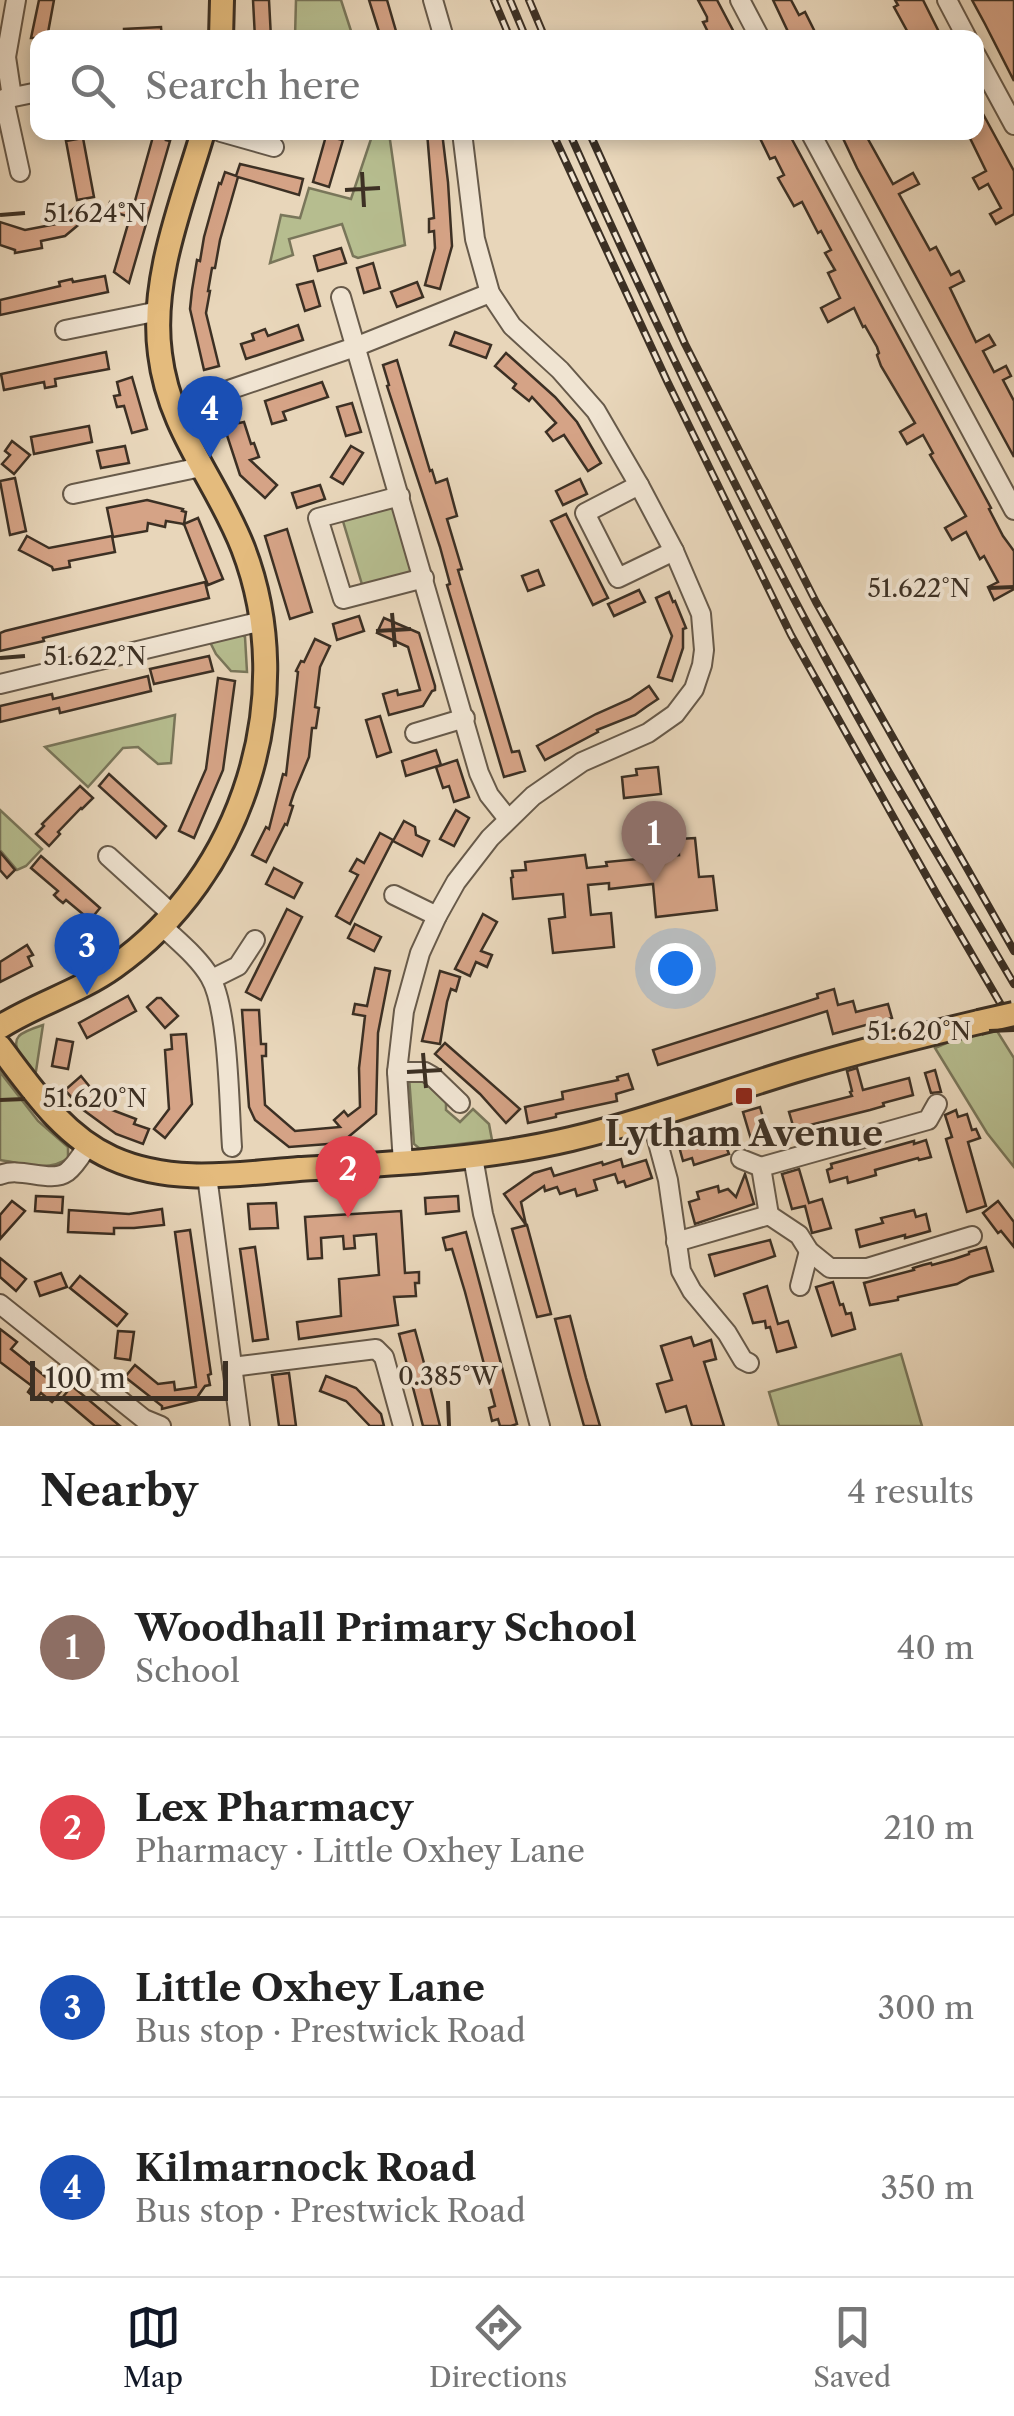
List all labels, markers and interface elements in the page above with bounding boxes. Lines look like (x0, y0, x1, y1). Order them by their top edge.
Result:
search box (30, 30, 984, 140)
icon: search (65, 58, 120, 113)
text: Search here (145, 62, 360, 109)
text: 51.624°N (44, 198, 146, 229)
pin: 4 (178, 376, 242, 458)
text: 51.622°N (867, 573, 971, 604)
text: 51.622°N (43, 641, 147, 672)
pin: 1 (622, 800, 686, 883)
pin: 3 (54, 912, 120, 995)
your location (650, 943, 701, 994)
text: 51.620°N (867, 1016, 971, 1047)
text: 51.620°N (43, 1083, 147, 1114)
marker: Lytham Avenue (733, 1085, 755, 1107)
place label: Lytham Avenue (605, 1112, 883, 1155)
pin: 2 (316, 1136, 380, 1218)
scale bar (30, 1356, 228, 1400)
text: 100 m (45, 1361, 126, 1395)
text: 0.385°W (398, 1361, 499, 1392)
text: Nearby (40, 1465, 198, 1517)
text: 4 results (848, 1472, 974, 1511)
text: Woodhall Primary School (135, 1604, 637, 1651)
text: 1 (65, 1628, 80, 1667)
text: 40 m (897, 1628, 974, 1667)
text: School (135, 1651, 240, 1690)
text: Lex Pharmacy (135, 1784, 413, 1831)
text: 2 (63, 1808, 82, 1847)
text: 210 m (884, 1808, 974, 1847)
text: Pharmacy · Little Oxhey Lane (135, 1831, 585, 1870)
text: Little Oxhey Lane (135, 1964, 485, 2011)
text: 3 (63, 1988, 82, 2027)
text: 300 m (877, 1988, 974, 2027)
text: Bus stop · Prestwick Road (135, 2011, 526, 2050)
text: Kilmarnock Road (135, 2144, 476, 2191)
text: 4 (63, 2168, 82, 2207)
text: 350 m (880, 2168, 974, 2207)
text: Bus stop · Prestwick Road (135, 2191, 526, 2230)
tab: Map (123, 2300, 183, 2394)
tab: Directions (429, 2300, 567, 2394)
tab: Saved (813, 2300, 891, 2394)

